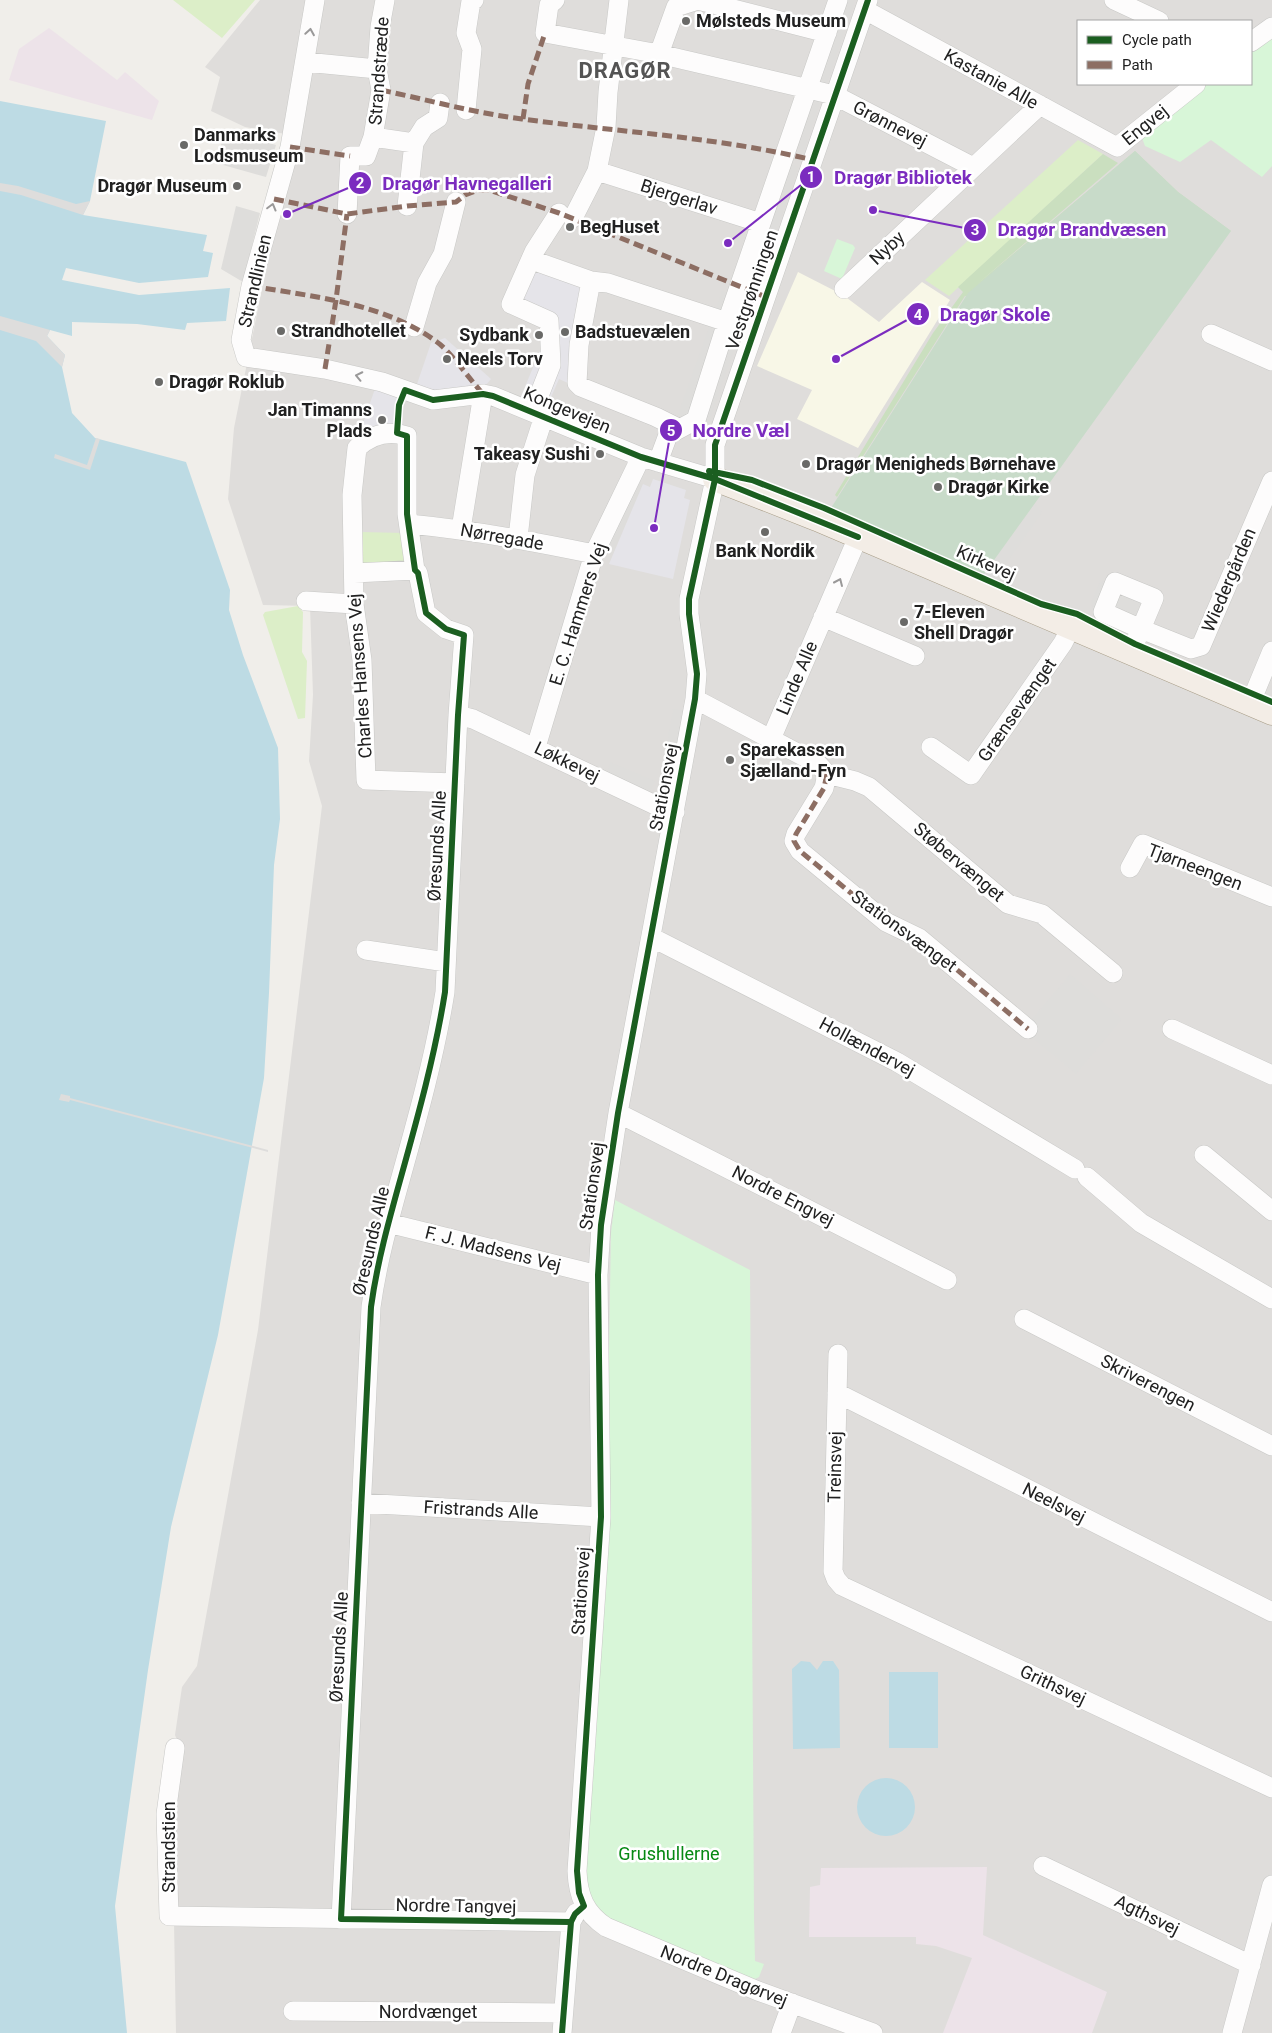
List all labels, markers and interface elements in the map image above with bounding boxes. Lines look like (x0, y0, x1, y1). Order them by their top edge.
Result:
place label: Mølsteds Museum (696, 10, 846, 31)
marker: Mølsteds Museum (680, 15, 692, 27)
street label: Strandstræde (364, 16, 393, 126)
legend (1077, 20, 1252, 85)
one-way arrow (304, 27, 314, 36)
text: Cycle path (1122, 31, 1192, 49)
street label: Kastanie Alle (940, 44, 1042, 113)
text: Path (1122, 56, 1153, 74)
district label: DRAGØR (578, 58, 672, 83)
street label: Grønnevej (850, 96, 931, 151)
street label: Engvej (1118, 100, 1172, 149)
place label: Danmarks Lodsmuseum (194, 124, 304, 166)
marker: Danmarks Lodsmuseum (178, 139, 190, 151)
callout: Dragør Bibliotek (799, 160, 982, 194)
callout: Dragør Havnegalleri (347, 166, 562, 200)
text: Dragør Bibliotek (834, 166, 973, 189)
text: 1 (807, 168, 815, 186)
text: Dragør Havnegalleri (382, 172, 552, 195)
text: 2 (356, 174, 365, 192)
street label: Bjergerlav (638, 174, 720, 219)
place label: Dragør Museum (97, 175, 227, 196)
marker: Dragør Museum (231, 180, 243, 192)
one-way arrow (267, 204, 277, 212)
callout: Dragør Brandvæsen (962, 213, 1176, 247)
place label: BegHuset (580, 216, 659, 237)
text: Dragør Brandvæsen (997, 218, 1167, 241)
marker: BegHuset (564, 221, 576, 233)
text: 3 (971, 221, 979, 239)
street label: Nyby (865, 226, 909, 269)
street label: Vestgrønningen (721, 227, 782, 353)
street label: Strandlinien (234, 232, 275, 329)
callout: Dragør Skole (905, 297, 1060, 331)
text: Dragør Skole (940, 303, 1050, 326)
text: 4 (914, 306, 923, 324)
place label: Strandhotellet (291, 320, 406, 341)
place label: Badstuevælen (575, 321, 690, 342)
place label: Sydbank (459, 324, 529, 345)
marker: Strandhotellet (275, 325, 287, 337)
marker: Badstuevælen (559, 326, 571, 338)
marker: Sydbank (533, 329, 545, 341)
place label: Neels Torv (457, 348, 543, 369)
marker: Neels Torv (441, 353, 453, 365)
place label: Dragør Roklub (169, 371, 284, 392)
one-way arrow (354, 372, 363, 382)
marker: Dragør Roklub (153, 376, 165, 388)
street label: Kongevejen (520, 382, 614, 437)
place label: Jan Timanns Plads (268, 399, 372, 441)
callout: Nordre Væl (658, 413, 800, 447)
marker: Jan Timanns Plads (376, 414, 388, 426)
text: Nordre Væl (693, 419, 789, 442)
text: 5 (667, 422, 675, 440)
place label: Takeasy Sushi (474, 443, 590, 464)
marker: Takeasy Sushi (594, 448, 606, 460)
place label: Dragør Menigheds Børnehave (816, 453, 1056, 474)
marker: Dragør Menigheds Børnehave (800, 458, 812, 470)
place label: Dragør Kirke (948, 476, 1049, 497)
marker: Dragør Kirke (932, 481, 944, 493)
street label: Nørregade (459, 519, 545, 554)
street label: Wiedergården (1197, 525, 1260, 635)
marker: Bank Nordik (759, 526, 771, 538)
street label: E. C. Hammers Vej (545, 540, 611, 688)
place label: Bank Nordik (715, 540, 815, 561)
street label: Kirkevej (953, 540, 1019, 585)
one-way arrow (832, 578, 843, 587)
street label: Charles Hansens Vej (343, 593, 376, 759)
place label: 7-Eleven Shell Dragør (914, 601, 1014, 643)
marker: 7-Eleven Shell Dragør (898, 616, 910, 628)
street label: Linde Alle (772, 638, 821, 718)
street label: Grænsevænget (973, 654, 1060, 766)
street label: Løkkevej (531, 737, 603, 786)
place label: Sparekassen Sjælland-Fyn (740, 739, 846, 781)
street label: Stationsvej (645, 741, 682, 832)
marker: Sparekassen Sjælland-Fyn (724, 754, 736, 766)
street label: Øresunds Alle (423, 790, 450, 902)
street label: Støbervænget (910, 818, 1009, 906)
street label: Tjørneengen (1145, 839, 1246, 894)
street label: Stationsvænget (847, 885, 961, 976)
street label: Hollændervej (816, 1013, 919, 1081)
street label: Stationsvej (575, 1141, 608, 1231)
street label: Nordre Engvej (729, 1161, 838, 1230)
street label: Øresunds Alle (348, 1184, 393, 1297)
street label: F. J. Madsens Vej (423, 1221, 563, 1276)
street label: Skriverengen (1097, 1350, 1199, 1415)
street label: Treinsvej (823, 1431, 846, 1503)
street label: Neelsvej (1019, 1478, 1089, 1527)
street label: Fristrands Alle (423, 1496, 539, 1523)
street label: Stationsvej (567, 1546, 594, 1636)
street label: Øresunds Alle (325, 1591, 352, 1703)
street label: Grithsvej (1017, 1660, 1090, 1709)
street label: Strandstien (158, 1801, 179, 1893)
park label: Grushullerne (618, 1843, 720, 1864)
street label: Agthsvej (1111, 1890, 1183, 1939)
street label: Nordre Tangvej (395, 1894, 517, 1917)
street label: Nordre Dragørvej (657, 1940, 791, 2011)
street label: Nordvænget (379, 2001, 477, 2022)

